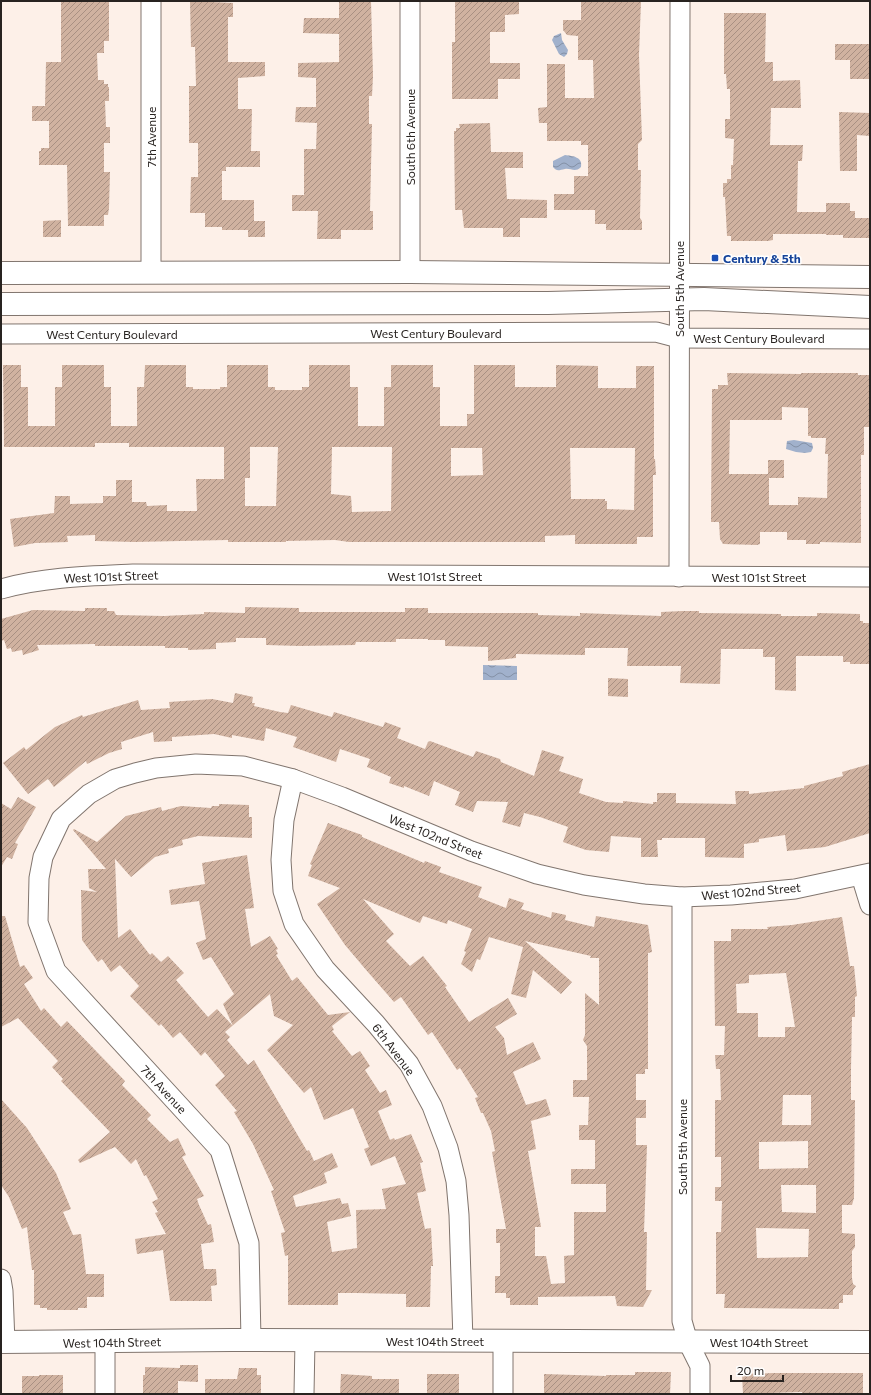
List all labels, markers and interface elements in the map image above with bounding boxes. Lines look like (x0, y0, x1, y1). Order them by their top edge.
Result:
street label: South 6th Avenue (403, 89, 417, 185)
street label: 7th Avenue (144, 107, 158, 167)
street label: South 5th Avenue (672, 241, 686, 337)
place label: Century & 5th (723, 251, 801, 265)
marker: Century & 5th (710, 253, 720, 263)
street label: West Century Boulevard (370, 326, 502, 340)
street label: West Century Boulevard (46, 327, 178, 341)
street label: West Century Boulevard (693, 331, 825, 345)
street label: West 101st Street (63, 567, 159, 585)
street label: West 101st Street (387, 569, 483, 583)
street label: West 101st Street (711, 570, 807, 584)
street label: West 102nd Street (387, 811, 485, 861)
street label: West 102nd Street (701, 880, 801, 902)
street label: 6th Avenue (370, 1020, 418, 1078)
street label: 7th Avenue (138, 1062, 190, 1116)
street label: South 5th Avenue (675, 1099, 689, 1195)
street label: West 104th Street (63, 1334, 161, 1350)
street label: West 104th Street (386, 1334, 484, 1348)
street label: West 104th Street (710, 1335, 808, 1349)
scale bar (731, 1357, 783, 1383)
text: 20 m (737, 1363, 764, 1377)

